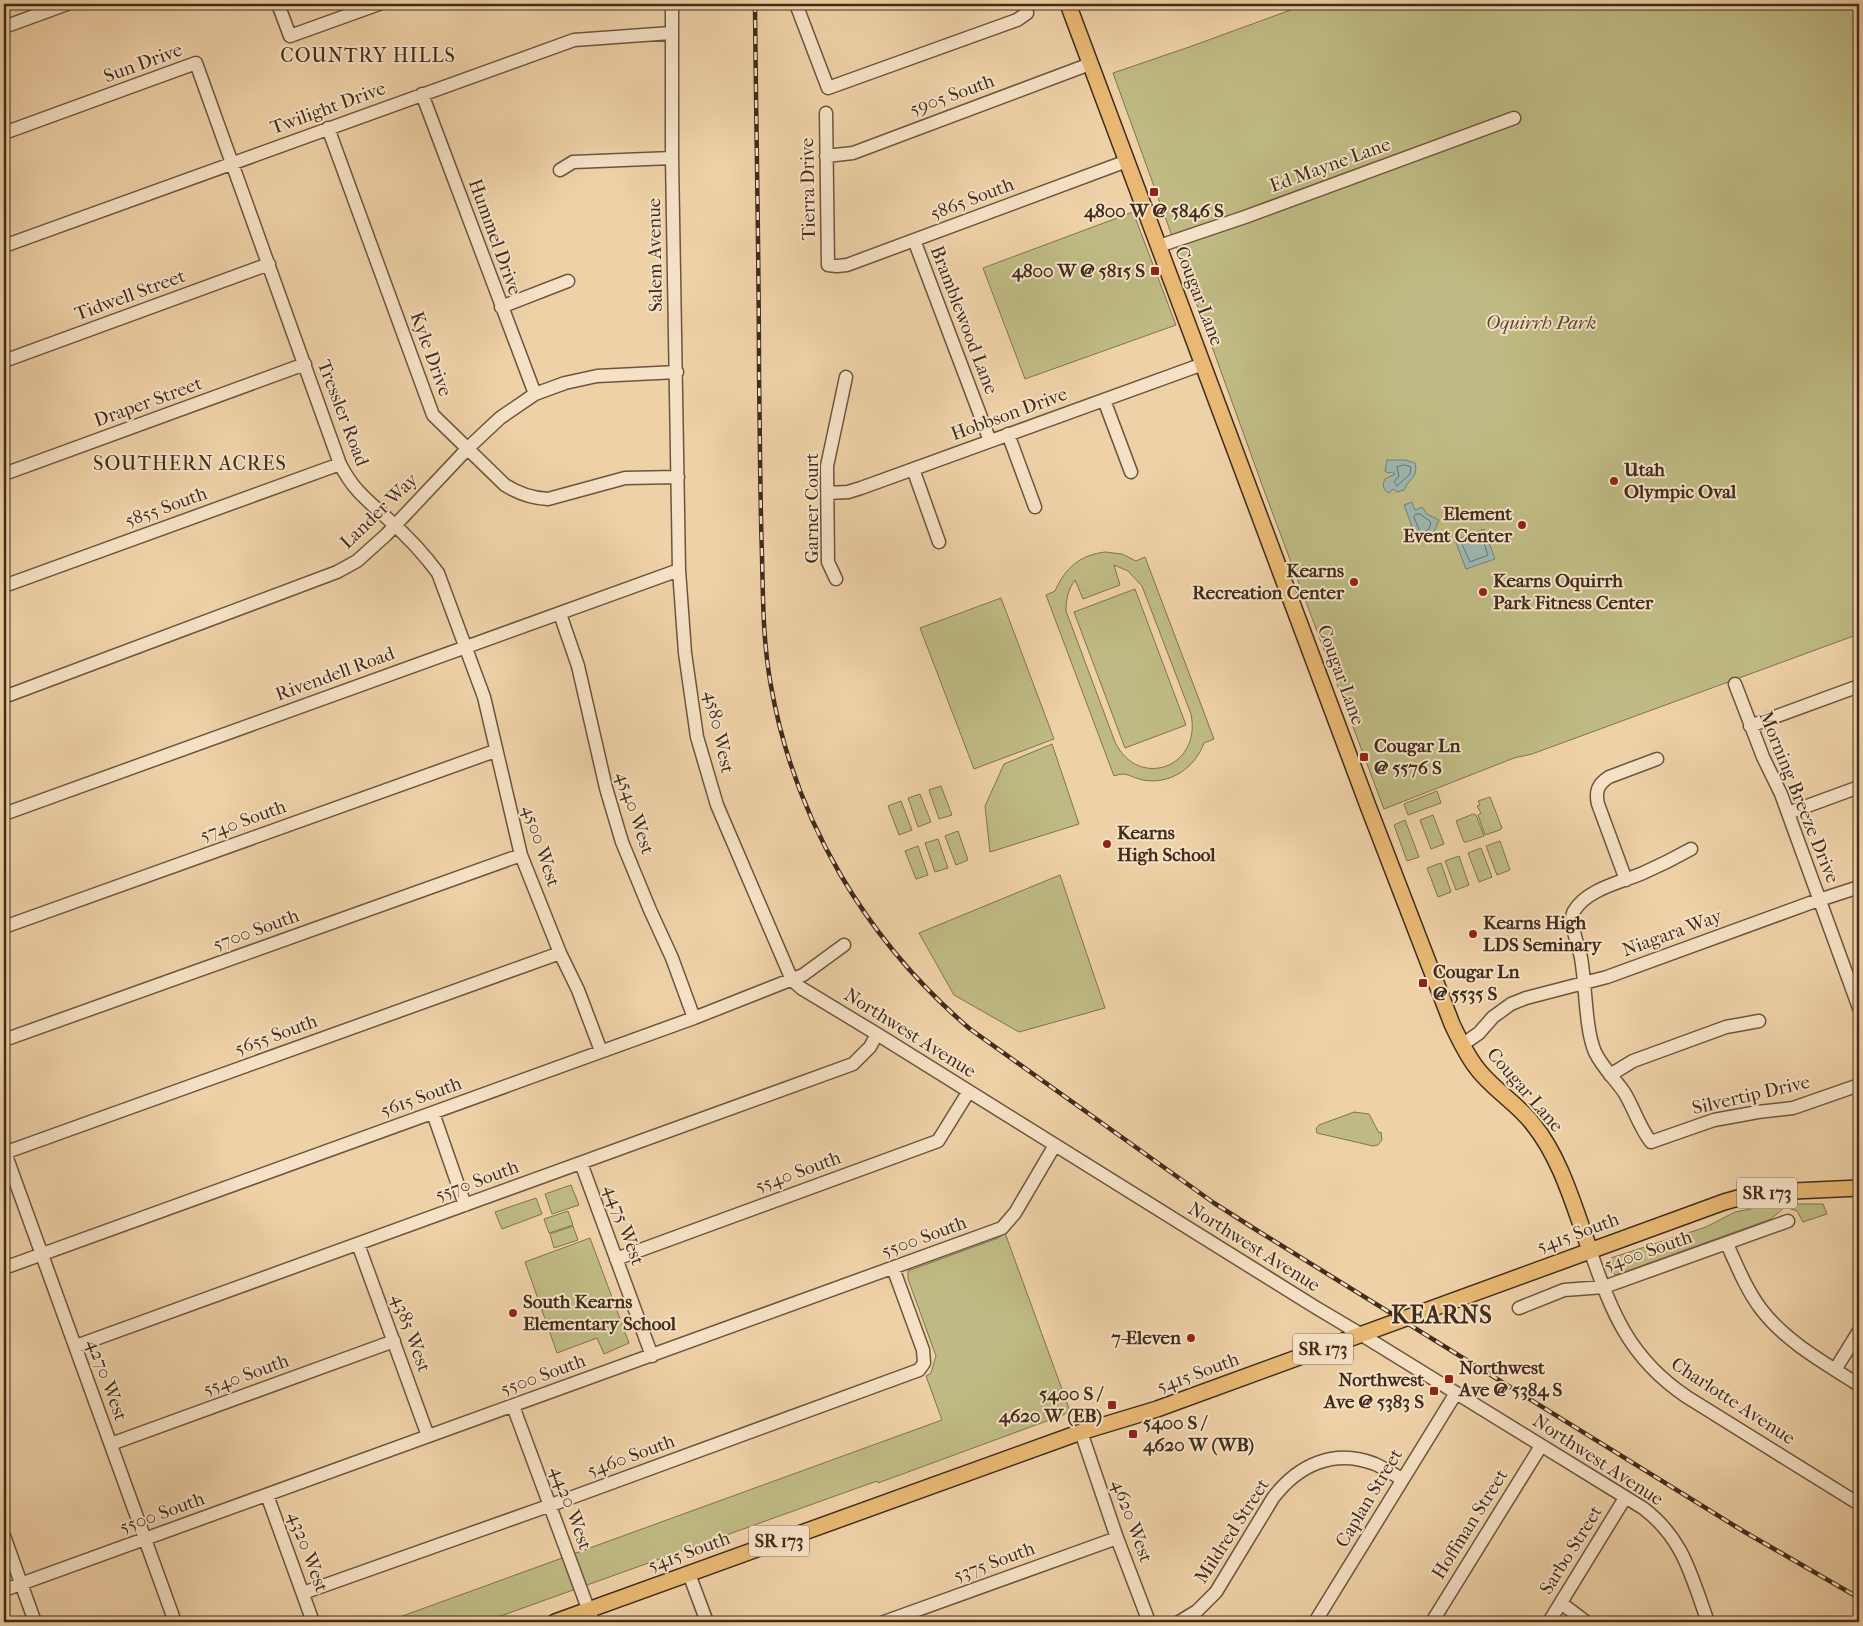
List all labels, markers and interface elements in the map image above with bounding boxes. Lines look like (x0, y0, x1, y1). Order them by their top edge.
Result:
street label: Sun Drive (101, 39, 185, 87)
district label: COUNTRY HILLS (280, 44, 456, 67)
street label: 5905 South (907, 69, 998, 120)
street label: Twilight Drive (267, 77, 389, 139)
street label: Ed Mayne Lane (1267, 133, 1393, 197)
street label: Tierra Drive (796, 137, 820, 241)
street label: 5865 South (927, 173, 1017, 225)
street label: Hummel Drive (464, 176, 526, 298)
marker: 4800 W @ 5846 S (1148, 186, 1160, 198)
street label: Salem Avenue (643, 198, 667, 312)
place label: 4800 W @ 5846 S (1083, 200, 1224, 222)
street label: Bramblewood Lane (926, 243, 1002, 397)
street label: Cougar Lane (1170, 243, 1228, 349)
place label: 4800 W @ 5815 S (1011, 260, 1145, 282)
street label: Tidwell Street (72, 265, 188, 325)
marker: 4800 W @ 5815 S (1149, 265, 1161, 277)
street label: Kyle Drive (406, 309, 456, 399)
park label: Oquirrh Park (1486, 312, 1596, 334)
street label: Tressler Road (313, 357, 374, 470)
street label: Draper Street (91, 372, 205, 432)
street label: Hobbson Drive (948, 383, 1070, 445)
district label: SOUTHERN ACRES (93, 452, 287, 475)
street label: Garner Court (801, 452, 823, 563)
place label: Utah Olympic Oval (1623, 459, 1737, 503)
street label: Lander Way (336, 468, 423, 553)
marker: Utah Olympic Oval (1608, 475, 1620, 487)
street label: 5855 South (122, 482, 210, 532)
place label: Element Event Center (1403, 503, 1513, 547)
marker: Element Event Center (1516, 519, 1528, 531)
place label: Kearns Recreation Center (1192, 560, 1345, 604)
place label: Kearns Oquirrh Park Fitness Center (1493, 570, 1654, 614)
marker: Kearns Recreation Center (1348, 576, 1360, 588)
marker: Kearns Oquirrh Park Fitness Center (1477, 586, 1489, 598)
street label: Cougar Lane (1313, 622, 1369, 728)
street label: Rivendell Road (272, 642, 398, 706)
street label: 4580 West (700, 689, 738, 775)
street label: Morning Breeze Drive (1754, 708, 1844, 886)
place label: Cougar Ln @ 5576 S (1374, 735, 1462, 779)
marker: Cougar Ln @ 5576 S (1358, 751, 1370, 763)
street label: 4540 West (611, 769, 659, 857)
street label: 5740 South (197, 795, 289, 847)
street label: 4500 West (517, 802, 565, 890)
place label: Kearns High School (1117, 822, 1216, 866)
marker: Kearns High School (1101, 838, 1113, 850)
street label: 5700 South (210, 904, 302, 956)
street label: Niagara Way (1619, 905, 1726, 961)
place label: Kearns High LDS Seminary (1483, 912, 1602, 956)
marker: Kearns High LDS Seminary (1467, 928, 1479, 940)
place label: Cougar Ln @ 5535 S (1433, 961, 1521, 1005)
marker: Cougar Ln @ 5535 S (1417, 977, 1429, 989)
street label: Northwest Avenue (840, 984, 980, 1082)
street label: 5655 South (232, 1010, 321, 1060)
street label: Cougar Lane (1482, 1043, 1568, 1137)
street label: Silvertip Drive (1690, 1071, 1812, 1119)
street label: 5615 South (377, 1072, 465, 1122)
street label: 5540 South (752, 1146, 844, 1198)
street label: 5570 South (432, 1156, 522, 1206)
road number: SR 173 (1737, 1178, 1797, 1208)
street label: 4475 West (599, 1182, 649, 1268)
street label: Northwest Avenue (1184, 1198, 1324, 1296)
street label: 5415 South (1534, 1208, 1622, 1258)
street label: 5500 South (879, 1211, 970, 1263)
street label: 5400 South (1601, 1226, 1695, 1276)
street label: 4385 West (387, 1291, 435, 1375)
place label: South Kearns Elementary School (523, 1291, 677, 1335)
district label: KEARNS (1391, 1301, 1493, 1329)
marker: South Kearns Elementary School (507, 1307, 519, 1319)
place label: 7-Eleven (1110, 1327, 1182, 1349)
marker: 7-Eleven (1185, 1332, 1197, 1344)
road number: SR 173 (1293, 1334, 1353, 1365)
street label: 4270 West (82, 1336, 132, 1424)
street label: 5415 South (1154, 1348, 1242, 1398)
street label: 5540 South (200, 1349, 292, 1401)
street label: 5500 South (498, 1349, 589, 1401)
street label: Charlotte Avenue (1667, 1353, 1799, 1449)
place label: Northwest Ave @ 5384 S (1458, 1357, 1562, 1401)
place label: Northwest Ave @ 5383 S (1323, 1369, 1424, 1413)
marker: Northwest Ave @ 5384 S (1443, 1373, 1455, 1385)
place label: 5400 S / 4620 W (EB) (998, 1383, 1104, 1427)
marker: Northwest Ave @ 5383 S (1428, 1385, 1440, 1397)
marker: 5400 S / 4620 W (EB) (1106, 1399, 1118, 1411)
street label: Northwest Avenue (1529, 1410, 1667, 1510)
place label: 5400 S / 4620 W (WB) (1142, 1412, 1254, 1456)
marker: 5400 S / 4620 W (WB) (1127, 1428, 1139, 1440)
street label: 5460 South (584, 1430, 678, 1482)
street label: Caplan Street (1331, 1445, 1407, 1551)
street label: 4420 West (546, 1463, 596, 1553)
street label: Hoffman Street (1427, 1465, 1513, 1583)
street label: Mildred Street (1190, 1474, 1274, 1587)
street label: 4620 West (1107, 1477, 1157, 1566)
street label: 5500 South (117, 1487, 208, 1539)
street label: Sarbo Street (1535, 1501, 1607, 1598)
street label: 4320 West (283, 1509, 333, 1595)
road number: SR 173 (749, 1525, 809, 1556)
street label: 5415 South (645, 1527, 733, 1577)
street label: 5375 South (950, 1537, 1038, 1587)

